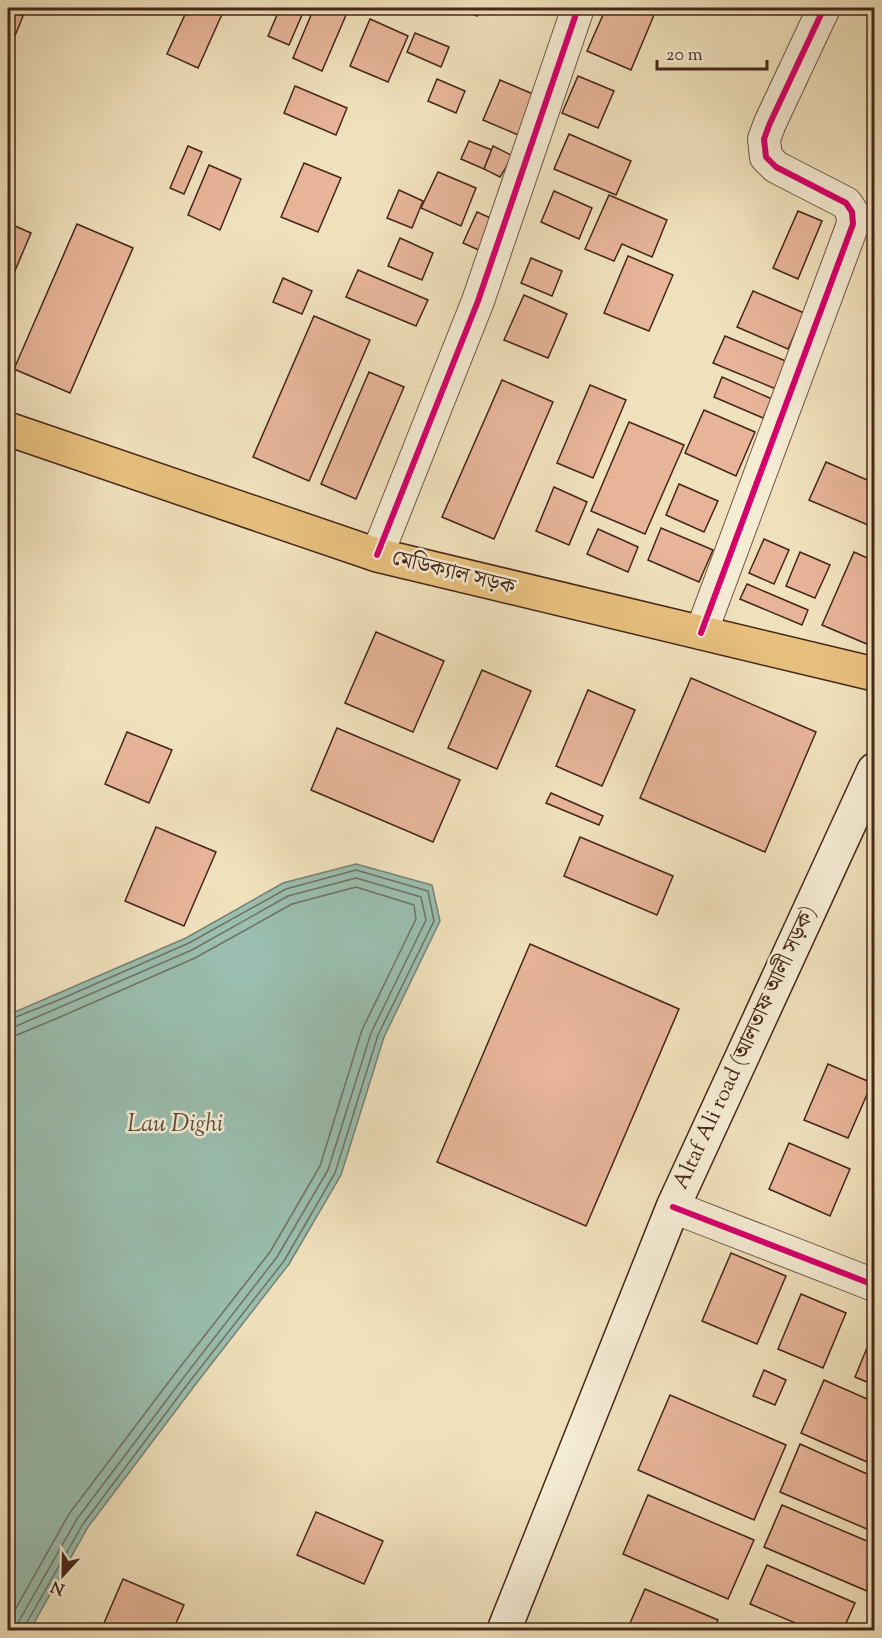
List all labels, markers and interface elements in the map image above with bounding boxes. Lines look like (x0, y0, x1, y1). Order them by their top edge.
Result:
scale bar (657, 33, 766, 71)
text: 20 m (666, 43, 703, 69)
street label: মেডিক্যাল সড়ক (388, 543, 519, 605)
street label: Altaf Ali road (আলতাফ আলী সড়ক) (666, 901, 826, 1195)
water label: Lau Dighi (127, 1108, 223, 1142)
north arrow (33, 1545, 93, 1605)
text: N (48, 1573, 69, 1600)

